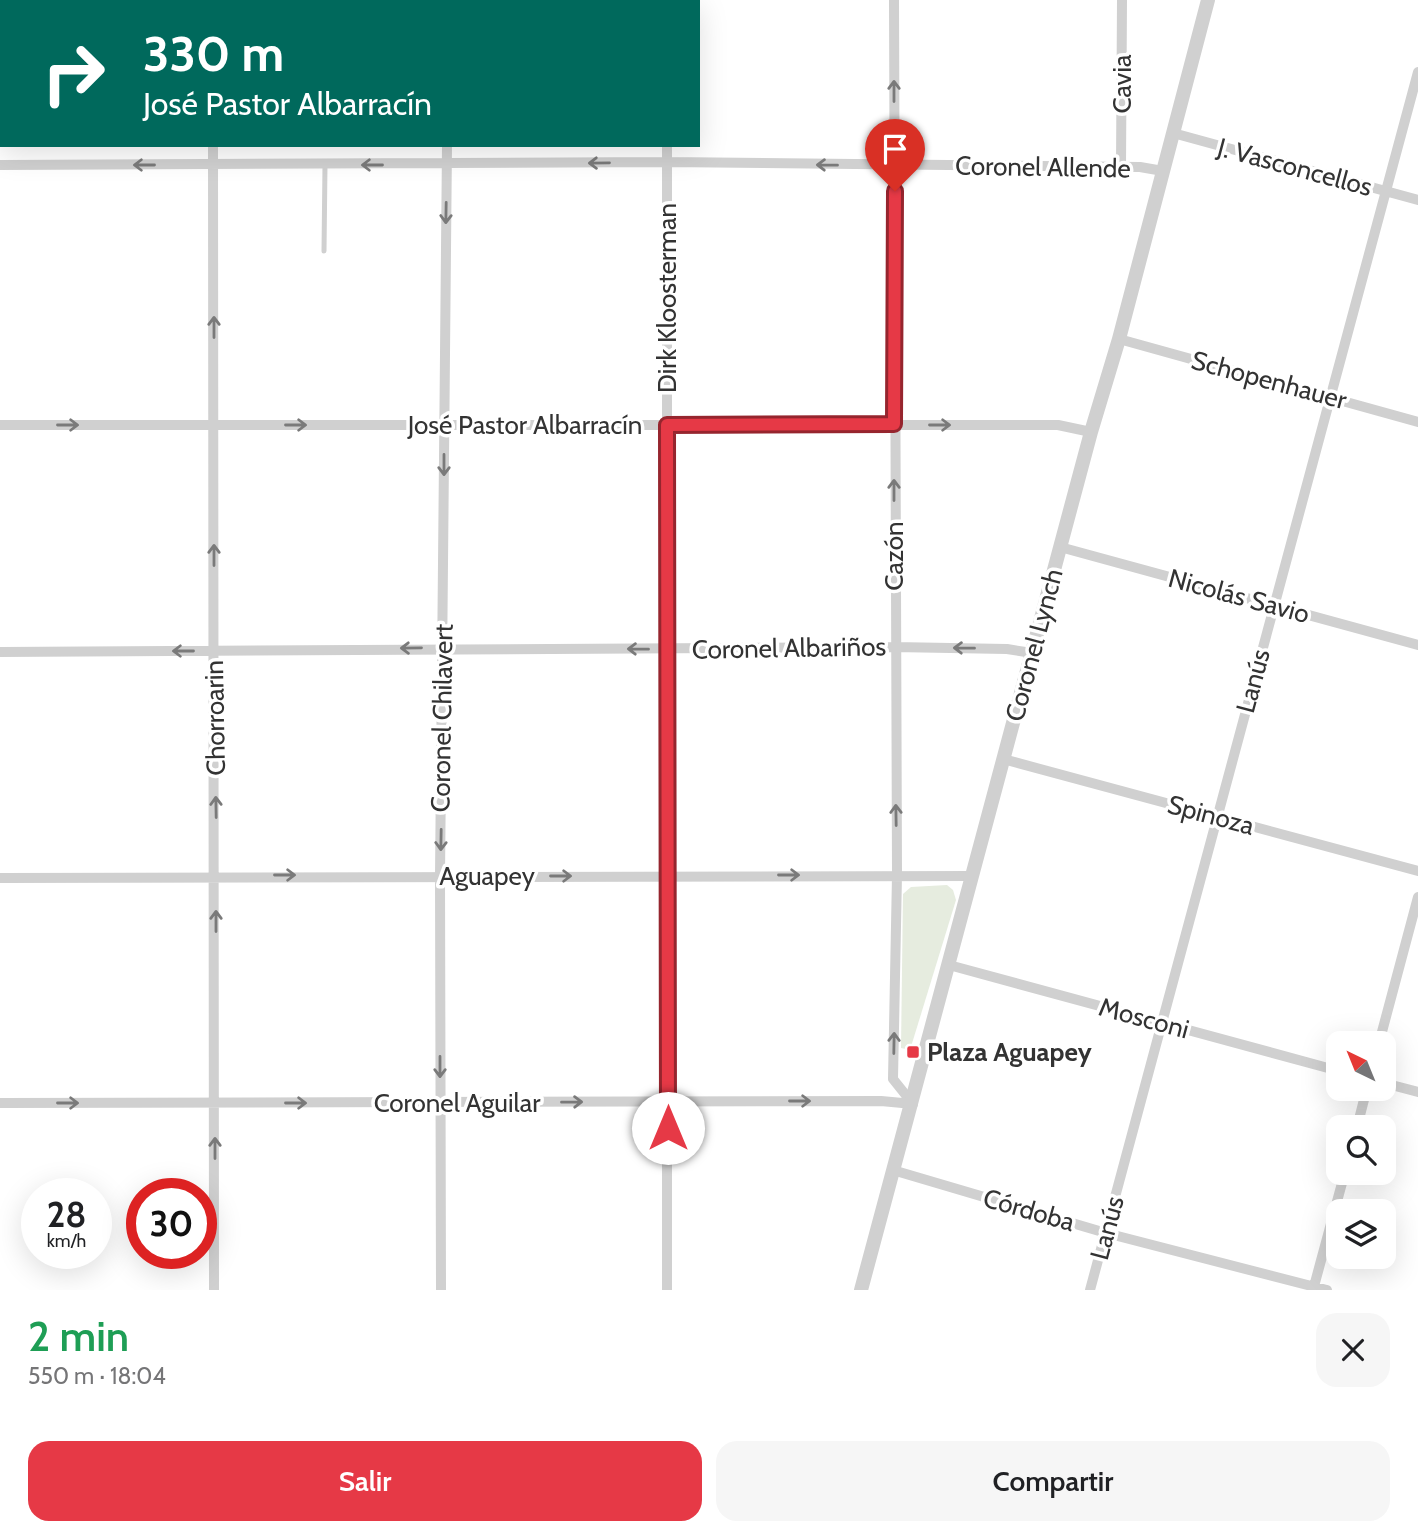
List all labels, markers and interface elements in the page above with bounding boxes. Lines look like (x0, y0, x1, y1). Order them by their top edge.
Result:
text: 330 m (143, 24, 284, 83)
icon: right (28, 28, 119, 119)
street label: Cavia (1106, 54, 1138, 113)
one-way arrow (887, 80, 901, 103)
text: José Pastor Albarracín (143, 84, 432, 123)
pin (865, 119, 925, 191)
icon: arrive (876, 130, 914, 168)
street label: J. Vasconcellos (1213, 131, 1376, 203)
street label: Coronel Allende (955, 149, 1131, 185)
one-way arrow (588, 156, 611, 170)
one-way arrow (133, 158, 156, 172)
one-way arrow (360, 158, 383, 172)
one-way arrow (815, 158, 838, 171)
one-way arrow (439, 202, 453, 225)
street label: Dirk Kloosterman (651, 203, 683, 393)
one-way arrow (207, 316, 221, 339)
street label: Schopenhauer (1188, 344, 1351, 416)
street label: José Pastor Albarracín (407, 409, 642, 441)
one-way arrow (56, 418, 79, 432)
one-way arrow (284, 418, 307, 432)
one-way arrow (928, 418, 951, 431)
one-way arrow (437, 454, 451, 477)
one-way arrow (887, 479, 901, 502)
street label: Cazón (878, 521, 910, 591)
one-way arrow (207, 544, 221, 567)
street label: Nicolás Savio (1165, 562, 1313, 630)
street label: Coronel Lynch (998, 565, 1070, 725)
street label: Coronel Chilavert (424, 623, 460, 813)
street label: Coronel Albariños (692, 630, 887, 666)
one-way arrow (400, 641, 423, 654)
one-way arrow (953, 641, 976, 655)
one-way arrow (627, 642, 650, 656)
one-way arrow (172, 644, 195, 658)
street label: Lanús (1229, 646, 1277, 716)
street label: Chorroarin (198, 660, 232, 776)
street label: Spinoza (1164, 788, 1258, 842)
one-way arrow (209, 796, 222, 819)
one-way arrow (889, 804, 903, 827)
one-way arrow (434, 828, 448, 851)
street label: Aguapey (439, 860, 535, 892)
one-way arrow (273, 868, 296, 882)
one-way arrow (777, 868, 800, 882)
one-way arrow (549, 869, 572, 883)
one-way arrow (209, 910, 223, 933)
street label: Mosconi (1096, 991, 1192, 1045)
north arrow (1326, 1031, 1396, 1101)
map controls (1326, 1031, 1396, 1269)
one-way arrow (887, 1032, 901, 1055)
place label: Plaza Aguapey (927, 1036, 1092, 1068)
marker: Plaza Aguapey (905, 1044, 921, 1060)
one-way arrow (433, 1056, 447, 1079)
street label: Coronel Aguilar (374, 1087, 541, 1119)
position arrow (631, 1091, 705, 1165)
one-way arrow (788, 1094, 811, 1108)
one-way arrow (560, 1095, 583, 1109)
one-way arrow (56, 1096, 79, 1110)
one-way arrow (284, 1096, 307, 1109)
button: search (1326, 1115, 1396, 1185)
one-way arrow (208, 1137, 222, 1160)
speed limit sign: 30 (126, 1178, 217, 1269)
street label: Córdoba (980, 1182, 1079, 1238)
text: 28 (47, 1193, 86, 1236)
street label: Lanús (1083, 1193, 1131, 1263)
button: layers (1326, 1199, 1396, 1269)
text: km/h (47, 1230, 86, 1252)
text: 2 min (28, 1310, 129, 1362)
button: close (1316, 1313, 1390, 1387)
text: 550 m · 18:04 (28, 1362, 166, 1390)
button: Salir (28, 1441, 702, 1521)
button: Compartir (716, 1441, 1390, 1521)

